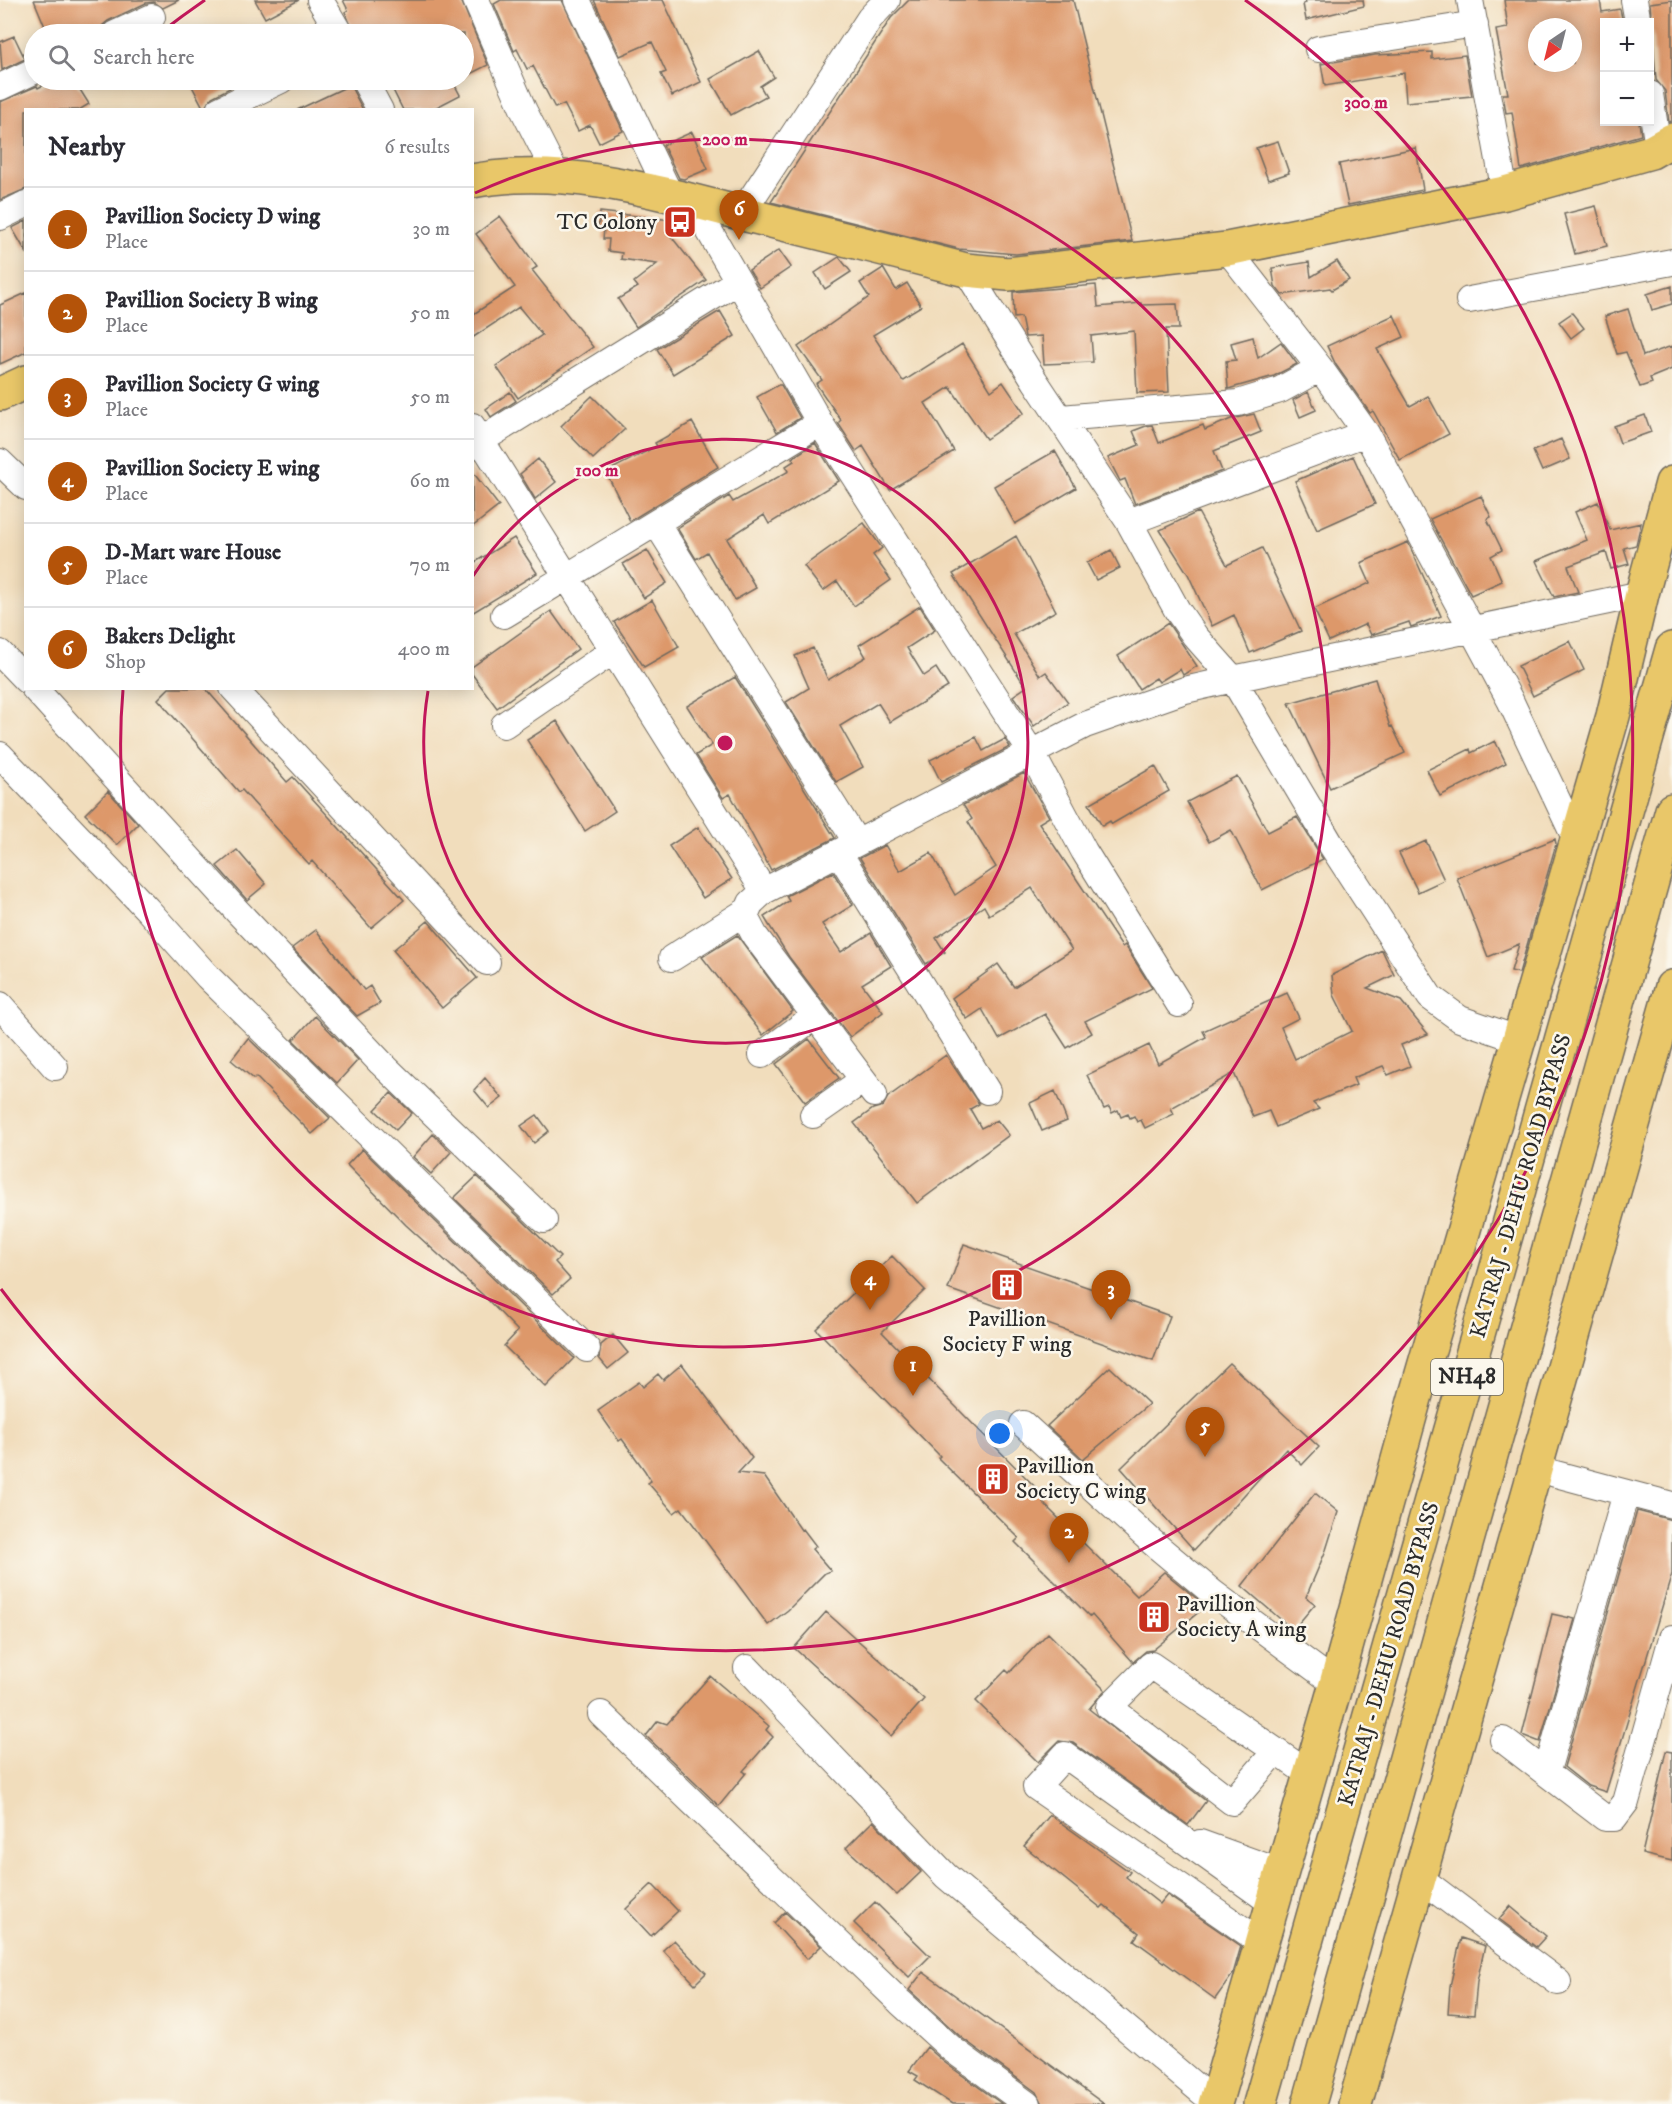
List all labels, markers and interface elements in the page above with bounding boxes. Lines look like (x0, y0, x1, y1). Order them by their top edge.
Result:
north arrow (1528, 18, 1582, 72)
map controls (1600, 18, 1654, 126)
button: + (1600, 18, 1654, 72)
search box (24, 24, 474, 90)
icon: search (45, 41, 78, 74)
text: Search here (93, 44, 195, 71)
button: − (1600, 72, 1654, 126)
text: 300 m (1344, 92, 1388, 114)
text: 200 m (702, 129, 748, 151)
text: Nearby (48, 131, 125, 164)
text: 6 results (384, 135, 450, 160)
pin: 6 (720, 190, 758, 240)
text: Pavillion Society D wing (105, 203, 320, 230)
bus stop icon: TC Colony (662, 204, 698, 240)
place label: TC Colony (557, 209, 658, 236)
text: 1 (64, 217, 71, 242)
text: 30 m (412, 217, 450, 242)
text: Place (105, 230, 148, 255)
text: Pavillion Society B wing (105, 287, 317, 314)
text: 2 (63, 301, 72, 326)
text: 50 m (410, 301, 450, 326)
text: Place (105, 314, 148, 339)
text: Pavillion Society G wing (105, 371, 319, 398)
text: 3 (64, 385, 71, 410)
text: 50 m (410, 385, 450, 410)
text: Place (105, 398, 148, 423)
text: Pavillion Society E wing (105, 455, 319, 482)
text: 100 m (575, 460, 619, 482)
text: 4 (62, 469, 73, 494)
text: 60 m (410, 469, 450, 494)
text: Place (105, 482, 148, 507)
text: D-Mart ware House (105, 539, 281, 566)
text: 5 (63, 553, 72, 578)
text: 70 m (409, 553, 450, 578)
text: Place (105, 566, 148, 591)
text: Bakers Delight (105, 623, 235, 650)
text: 6 (62, 637, 73, 662)
text: 400 m (398, 637, 450, 662)
text: Shop (105, 650, 146, 675)
centre of rings (715, 733, 735, 753)
street label: KATRAJ - DEHU ROAD BYPASS (1465, 1031, 1577, 1341)
pin: 4 (850, 1260, 890, 1310)
building icon: Pavillion Society F wing (989, 1267, 1025, 1303)
pin: 3 (1092, 1270, 1130, 1320)
place label: Pavillion Society F wing (943, 1306, 1072, 1358)
pin: 1 (894, 1346, 932, 1396)
road number: NH48 (1431, 1359, 1503, 1395)
pin: 5 (1186, 1408, 1224, 1457)
your location (985, 1419, 1014, 1448)
place label: Pavillion Society C wing (1016, 1453, 1146, 1505)
building icon: Pavillion Society C wing (975, 1461, 1011, 1497)
street label: KATRAJ - DEHU ROAD BYPASS (1333, 1499, 1445, 1809)
pin: 2 (1050, 1514, 1088, 1563)
place label: Pavillion Society A wing (1177, 1591, 1307, 1643)
building icon: Pavillion Society A wing (1136, 1599, 1172, 1635)

